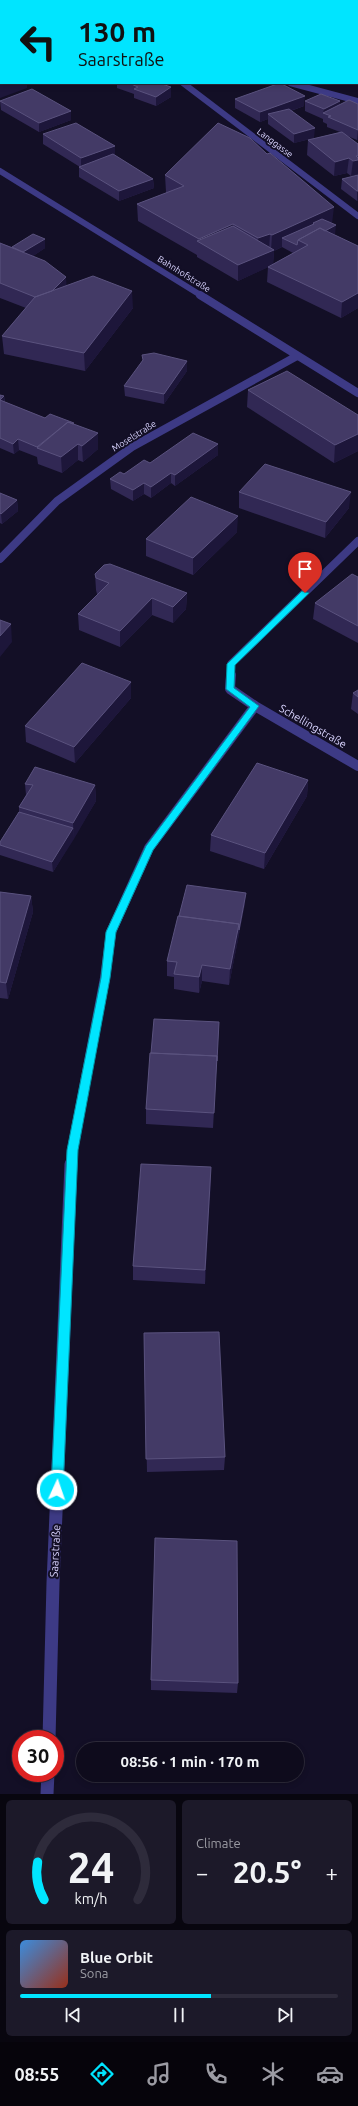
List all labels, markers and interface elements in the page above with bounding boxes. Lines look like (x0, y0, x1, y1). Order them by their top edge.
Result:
icon: left (12, 16, 64, 68)
text: 130 m (78, 16, 156, 47)
text: Saarstraße (78, 49, 165, 69)
street label: Langgasse (255, 126, 295, 160)
street label: Bahnhofstraße (156, 254, 212, 294)
street label: Moselstraße (110, 418, 158, 454)
pin (288, 552, 322, 593)
icon: arrive (294, 558, 316, 580)
street label: Schellingstraße (277, 702, 349, 750)
position arrow (36, 1469, 78, 1511)
street label: Saarstraße (48, 1524, 62, 1578)
speed limit sign: 30 (12, 1730, 64, 1782)
text: 08:56 · 1 min · 170 m (121, 1753, 259, 1770)
text: Climate (196, 1836, 241, 1850)
text: 24 (68, 1844, 114, 1891)
text: 20.5° (233, 1855, 301, 1889)
text: − (196, 1860, 208, 1885)
text: + (326, 1860, 338, 1885)
text: km/h (75, 1891, 107, 1907)
text: Blue Orbit (80, 1949, 153, 1966)
text: Sona (80, 1966, 109, 1980)
icon: previous (62, 2004, 84, 2026)
icon: pause (168, 2004, 190, 2026)
icon: next (274, 2004, 296, 2026)
icon: directions (88, 2060, 116, 2088)
icon: music (145, 2060, 173, 2088)
icon: phone (202, 2060, 230, 2088)
icon: climate (259, 2060, 287, 2088)
icon: car (316, 2060, 344, 2088)
text: 08:55 (14, 2064, 59, 2084)

